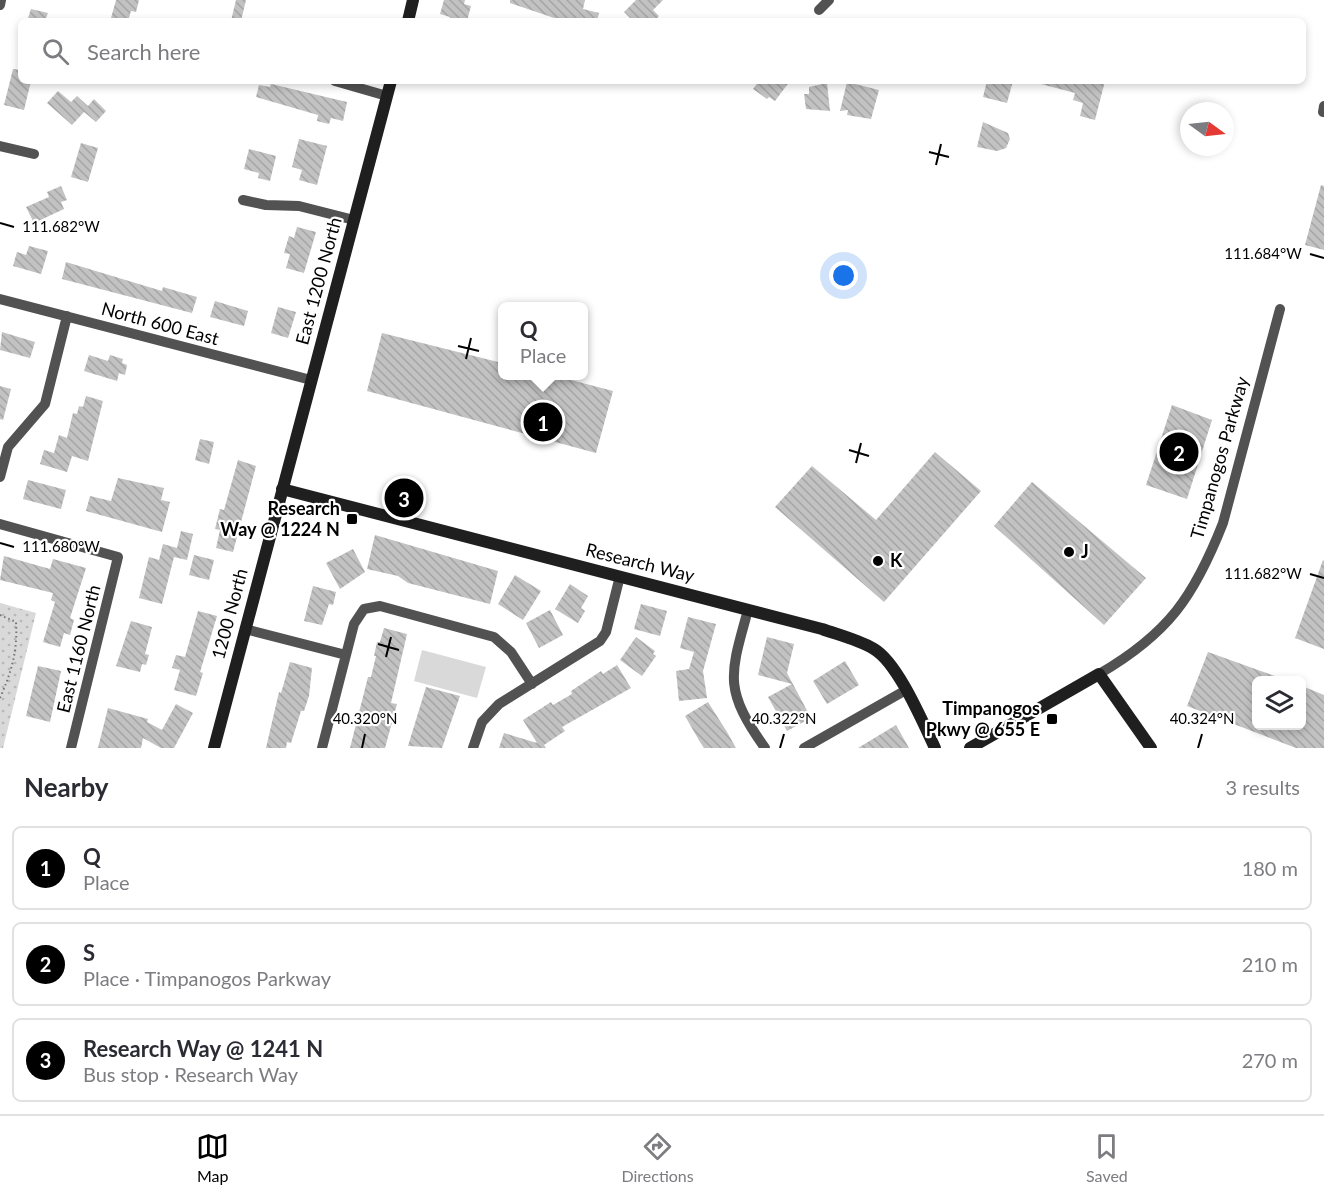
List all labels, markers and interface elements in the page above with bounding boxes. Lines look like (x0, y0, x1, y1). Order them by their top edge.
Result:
search box (18, 18, 1306, 84)
icon: search (39, 35, 72, 68)
text: Search here (87, 38, 200, 65)
north arrow (1180, 102, 1234, 156)
street label: East 1200 North (290, 215, 346, 347)
text: 111.682°W (22, 217, 100, 235)
text: 111.684°W (1224, 244, 1302, 262)
your location (829, 261, 858, 290)
street label: North 600 East (99, 297, 222, 349)
popup (498, 302, 588, 380)
text: Q (520, 316, 538, 343)
text: Place (520, 343, 566, 367)
street label: Timpanogos Parkway (1185, 373, 1253, 541)
pin: 1 (524, 400, 562, 444)
pin: 2 (1160, 430, 1198, 474)
pin: 3 (384, 476, 424, 520)
place label: Research Way @ 1224 N (220, 497, 340, 540)
marker: Research Way @ 1224 N (345, 512, 359, 526)
text: 111.680°W (22, 537, 100, 555)
street label: Research Way (584, 538, 698, 586)
place label: J (1081, 540, 1089, 562)
marker: J (1062, 545, 1076, 559)
place label: K (890, 549, 903, 571)
marker: K (871, 554, 885, 568)
text: 111.682°W (1224, 564, 1302, 582)
street label: 1200 North (206, 566, 252, 662)
street label: East 1160 North (51, 582, 105, 715)
map controls (1252, 676, 1306, 730)
button: layers (1252, 676, 1306, 730)
place label: Timpanogos Pkwy @ 655 E (926, 697, 1040, 740)
text: 40.320°N (333, 709, 397, 727)
text: 40.322°N (752, 709, 816, 727)
text: 40.324°N (1170, 709, 1234, 727)
marker: Timpanogos Pkwy @ 655 E (1045, 712, 1059, 726)
text: Nearby (24, 771, 109, 803)
text: 3 results (1225, 775, 1300, 799)
text: Q (83, 843, 101, 870)
text: 1 (40, 856, 51, 880)
text: 180 m (1242, 856, 1298, 880)
text: Place (83, 870, 130, 894)
text: S (83, 939, 95, 966)
text: 2 (40, 952, 51, 976)
text: 210 m (1242, 952, 1298, 976)
text: Place · Timpanogos Parkway (83, 966, 331, 990)
text: Research Way @ 1241 N (83, 1035, 323, 1062)
text: 3 (40, 1048, 51, 1072)
text: 270 m (1242, 1048, 1298, 1072)
text: Bus stop · Research Way (83, 1062, 298, 1086)
tab: Map (196, 1130, 229, 1185)
tab: Directions (621, 1130, 694, 1185)
tab: Saved (1086, 1130, 1128, 1185)

